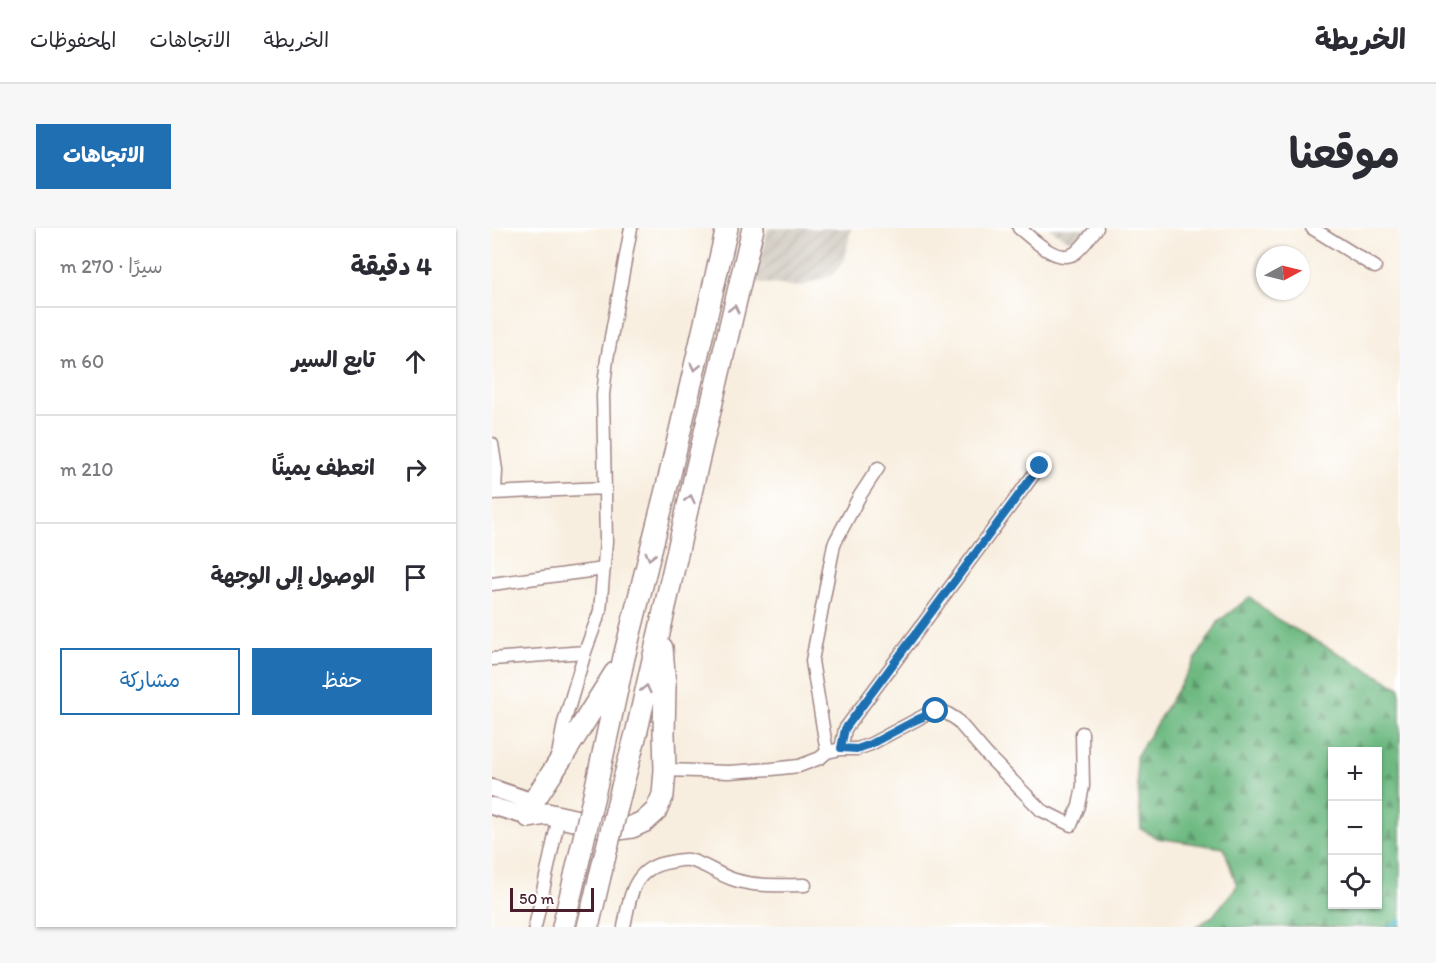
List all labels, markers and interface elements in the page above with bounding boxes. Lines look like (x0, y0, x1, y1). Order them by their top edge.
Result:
text: الخريطة (1315, 22, 1406, 56)
text: المحفوظات (30, 27, 116, 52)
text: الاتجاهات (149, 27, 231, 52)
text: الخريطة (264, 27, 329, 52)
button: الاتجاهات (36, 124, 171, 189)
text: موقعنا (1289, 128, 1400, 179)
north arrow (1256, 246, 1310, 300)
text: 4 دقيقة (351, 250, 432, 282)
text: سيرًا · 270 m (60, 254, 163, 278)
one-way arrow (727, 304, 740, 314)
icon: ahead (399, 345, 432, 378)
text: تابع السير (292, 346, 375, 373)
text: 60 m (60, 349, 104, 373)
one-way arrow (690, 362, 703, 372)
route end (1026, 452, 1052, 478)
icon: right (399, 453, 432, 486)
text: انعطف يمينًا (272, 454, 375, 481)
text: 210 m (60, 457, 113, 481)
one-way arrow (682, 494, 695, 504)
one-way arrow (644, 551, 657, 561)
icon: arrive (399, 561, 432, 594)
text: الوصول إلى الوجهة (210, 562, 375, 589)
button: مشاركة (60, 648, 240, 715)
button: حفظ (252, 648, 432, 715)
one-way arrow (639, 684, 652, 694)
route start (922, 697, 948, 723)
map controls (1328, 747, 1382, 909)
button: + (1328, 747, 1382, 801)
button: − (1328, 801, 1382, 855)
button: locate (1328, 855, 1382, 909)
scale bar (510, 885, 594, 912)
text: 50 m (519, 889, 554, 908)

